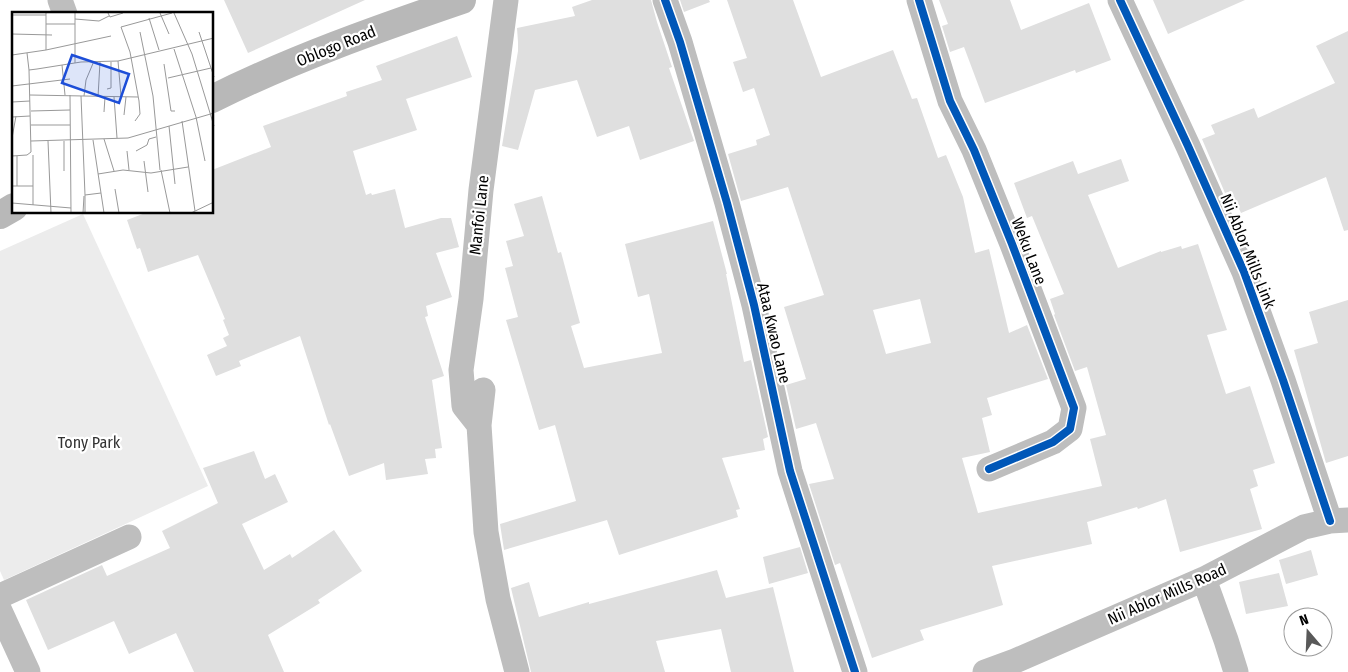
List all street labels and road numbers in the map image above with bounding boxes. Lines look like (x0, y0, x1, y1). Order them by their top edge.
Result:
street label: Oblogo Road (294, 22, 378, 70)
street label: Manfoi Lane (465, 174, 493, 256)
street label: Nii Ablor Mills Link (1216, 191, 1280, 312)
street label: Weku Lane (1008, 215, 1051, 287)
street label: Ataa Kwao Lane (753, 281, 795, 385)
street label: Nii Ablor Mills Road (1105, 559, 1229, 629)

